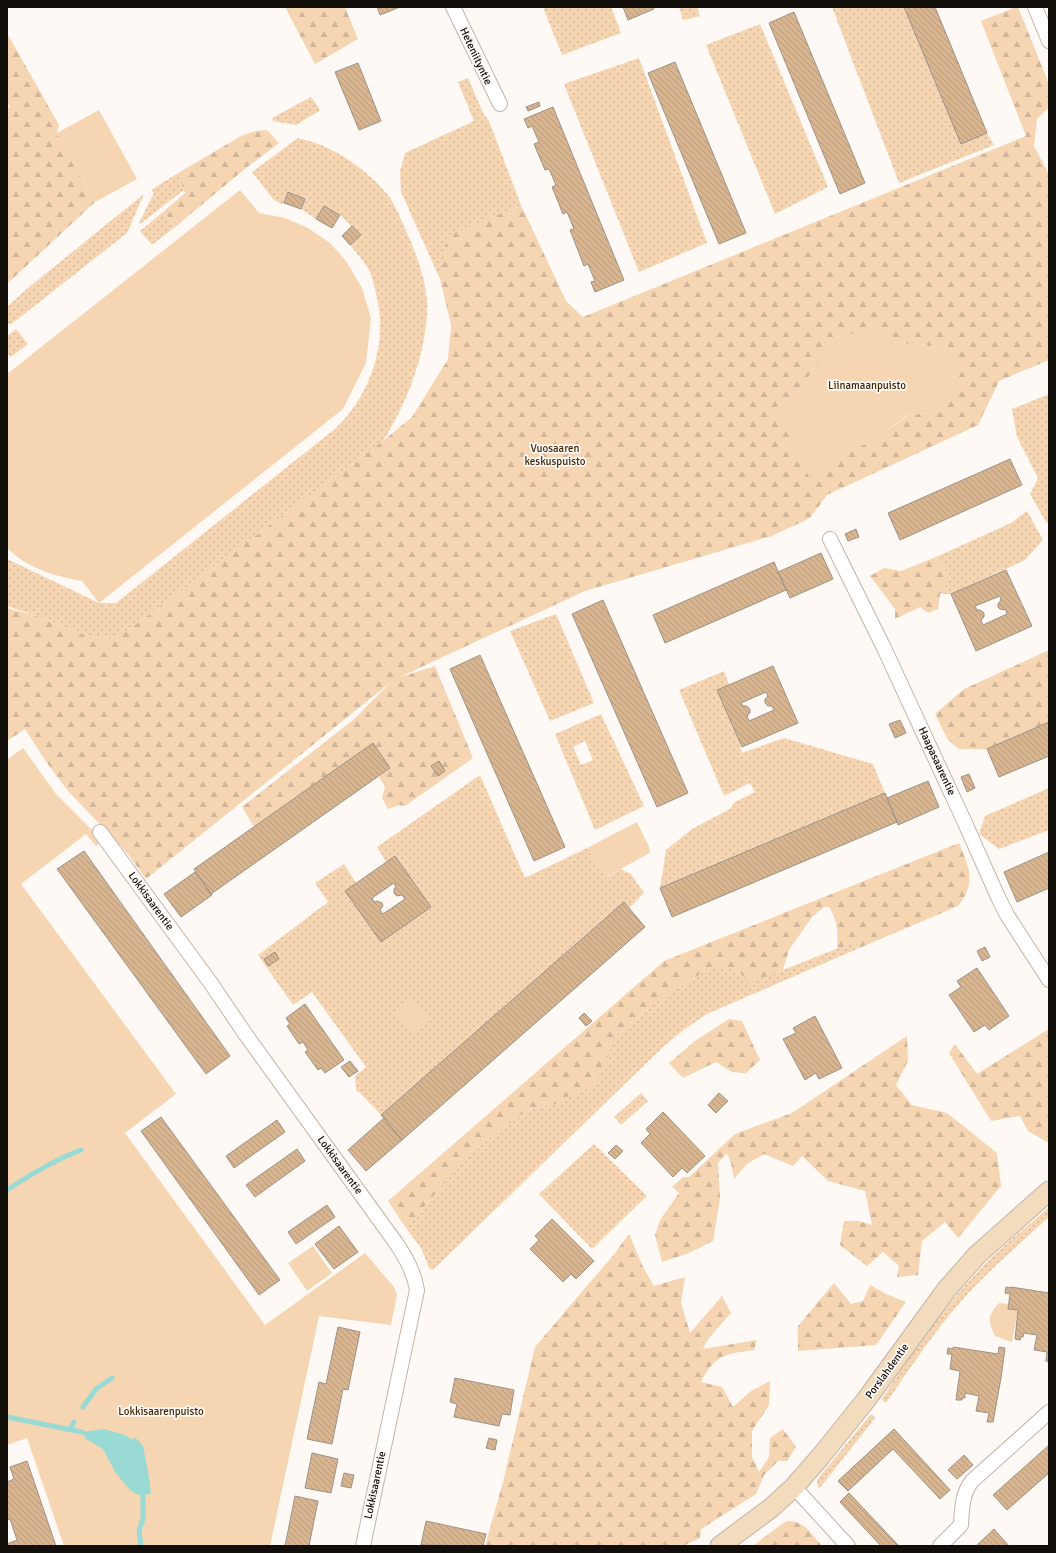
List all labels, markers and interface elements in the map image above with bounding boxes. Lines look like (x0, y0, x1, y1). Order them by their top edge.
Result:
street label: Heteniityntie (457, 25, 495, 87)
park label: Liinamaanpuisto (828, 379, 906, 392)
park label: Vuosaaren keskuspuisto (525, 442, 586, 468)
street label: Haapasaarentie (916, 725, 958, 797)
street label: Lokkisaarentie (126, 869, 176, 933)
street label: Lokkisaarentie (315, 1133, 365, 1197)
street label: Porslahdentie (863, 1341, 911, 1401)
park label: Lokkisaarenpuisto (118, 1405, 204, 1418)
street label: Lokkisaarentie (361, 1450, 389, 1520)

